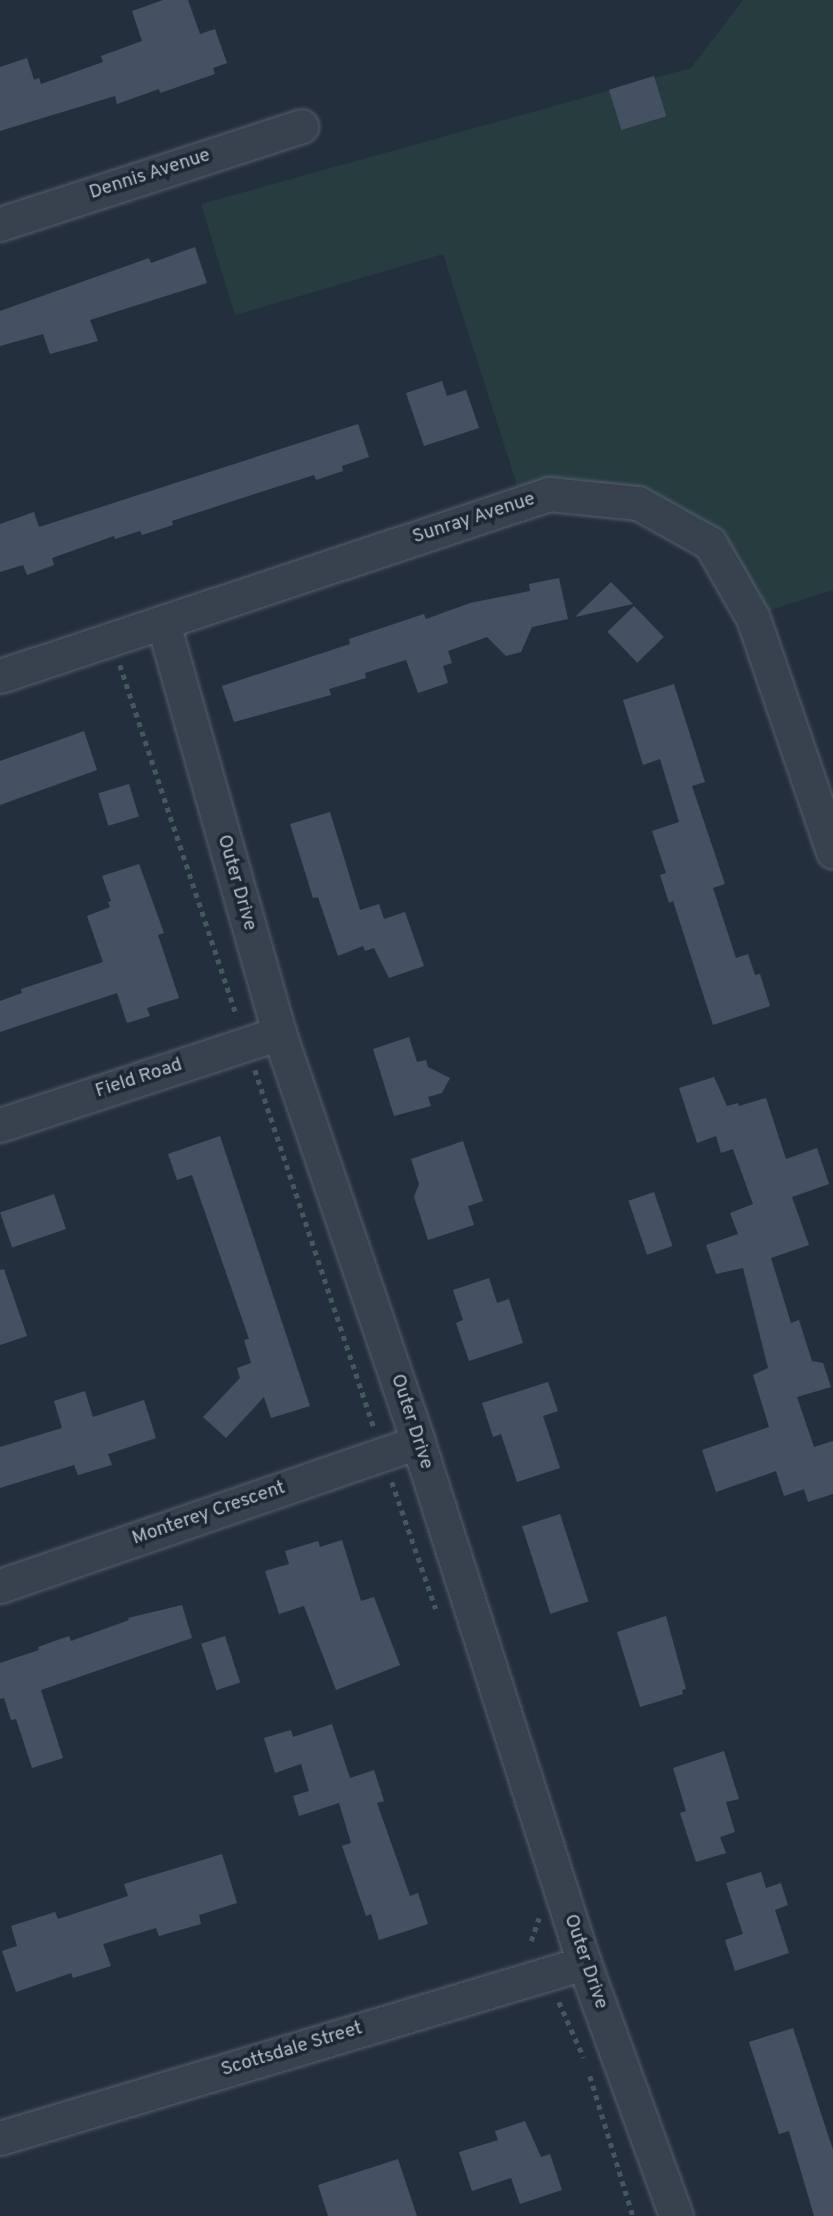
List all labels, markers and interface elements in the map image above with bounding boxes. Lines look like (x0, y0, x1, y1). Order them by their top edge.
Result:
street label: Dennis Avenue (86, 145, 214, 205)
street label: Sunray Avenue (410, 488, 538, 550)
street label: Outer Drive (211, 832, 261, 934)
street label: Field Road (93, 1054, 185, 1104)
street label: Outer Drive (385, 1371, 437, 1473)
street label: Monterey Crescent (129, 1477, 289, 1551)
street label: Outer Drive (558, 1912, 612, 2012)
street label: Scottsdale Street (219, 2018, 365, 2082)

